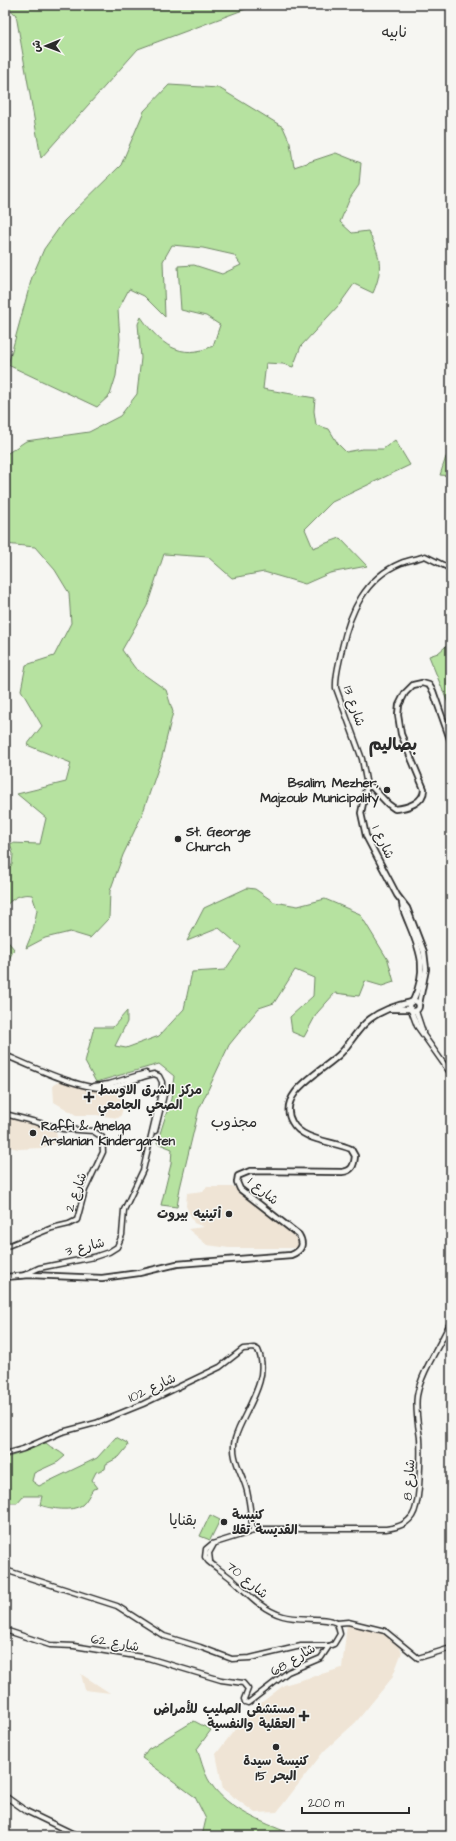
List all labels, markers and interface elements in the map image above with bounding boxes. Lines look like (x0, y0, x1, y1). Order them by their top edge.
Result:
district label: نابيه (381, 22, 407, 43)
north arrow (26, 26, 66, 66)
text: ش (29, 40, 44, 52)
street label: شارع 13 (339, 683, 369, 729)
district label: بصاليم (369, 733, 417, 757)
place label: Bsalim, Mezher, Majzoub Municipality (260, 774, 380, 808)
marker: Bsalim, Mezher, Majzoub Municipality (382, 785, 392, 795)
street label: شارع 1 (367, 822, 399, 862)
place label: St. George Church (185, 823, 251, 856)
marker: St. George Church (173, 834, 183, 844)
place label: مركز الشرق الاوسط الصحي الجامعي (98, 1081, 202, 1117)
marker: مركز الشرق الاوسط الصحي الجامعي (83, 1091, 95, 1103)
district label: مجذوب (211, 1112, 257, 1133)
place label: Raffi & Anelga Arslanian Kindergarten (41, 1117, 175, 1152)
marker: Raffi & Anelga Arslanian Kindergarten (28, 1128, 38, 1138)
street label: شارع 2 (61, 1170, 91, 1214)
street label: شارع 1 (244, 1173, 282, 1209)
place label: أتينيه بيروت (157, 1205, 222, 1223)
marker: أتينيه بيروت (224, 1209, 234, 1219)
street label: شارع 3 (63, 1233, 107, 1261)
street label: شارع 102 (125, 1369, 179, 1407)
street label: شارع 8 (399, 1459, 419, 1501)
place label: كنيسة القديسة تقلا (232, 1506, 298, 1539)
district label: بقنايا (169, 1510, 197, 1531)
marker: كنيسة القديسة تقلا (219, 1517, 229, 1527)
street label: شارع 70 (222, 1557, 272, 1603)
street label: شارع 62 (89, 1630, 141, 1656)
street label: شارع 68 (267, 1639, 319, 1681)
place label: مستشفى الصليب للأمراض العقلية والنفسية (153, 1699, 295, 1733)
marker: مستشفى الصليب للأمراض العقلية والنفسية (298, 1710, 310, 1722)
marker: كنيسة سيدة البحر 15 (271, 1742, 281, 1752)
place label: كنيسة سيدة البحر 15 (243, 1752, 309, 1785)
scale bar (302, 1789, 409, 1815)
text: 200 m (308, 1795, 345, 1812)

